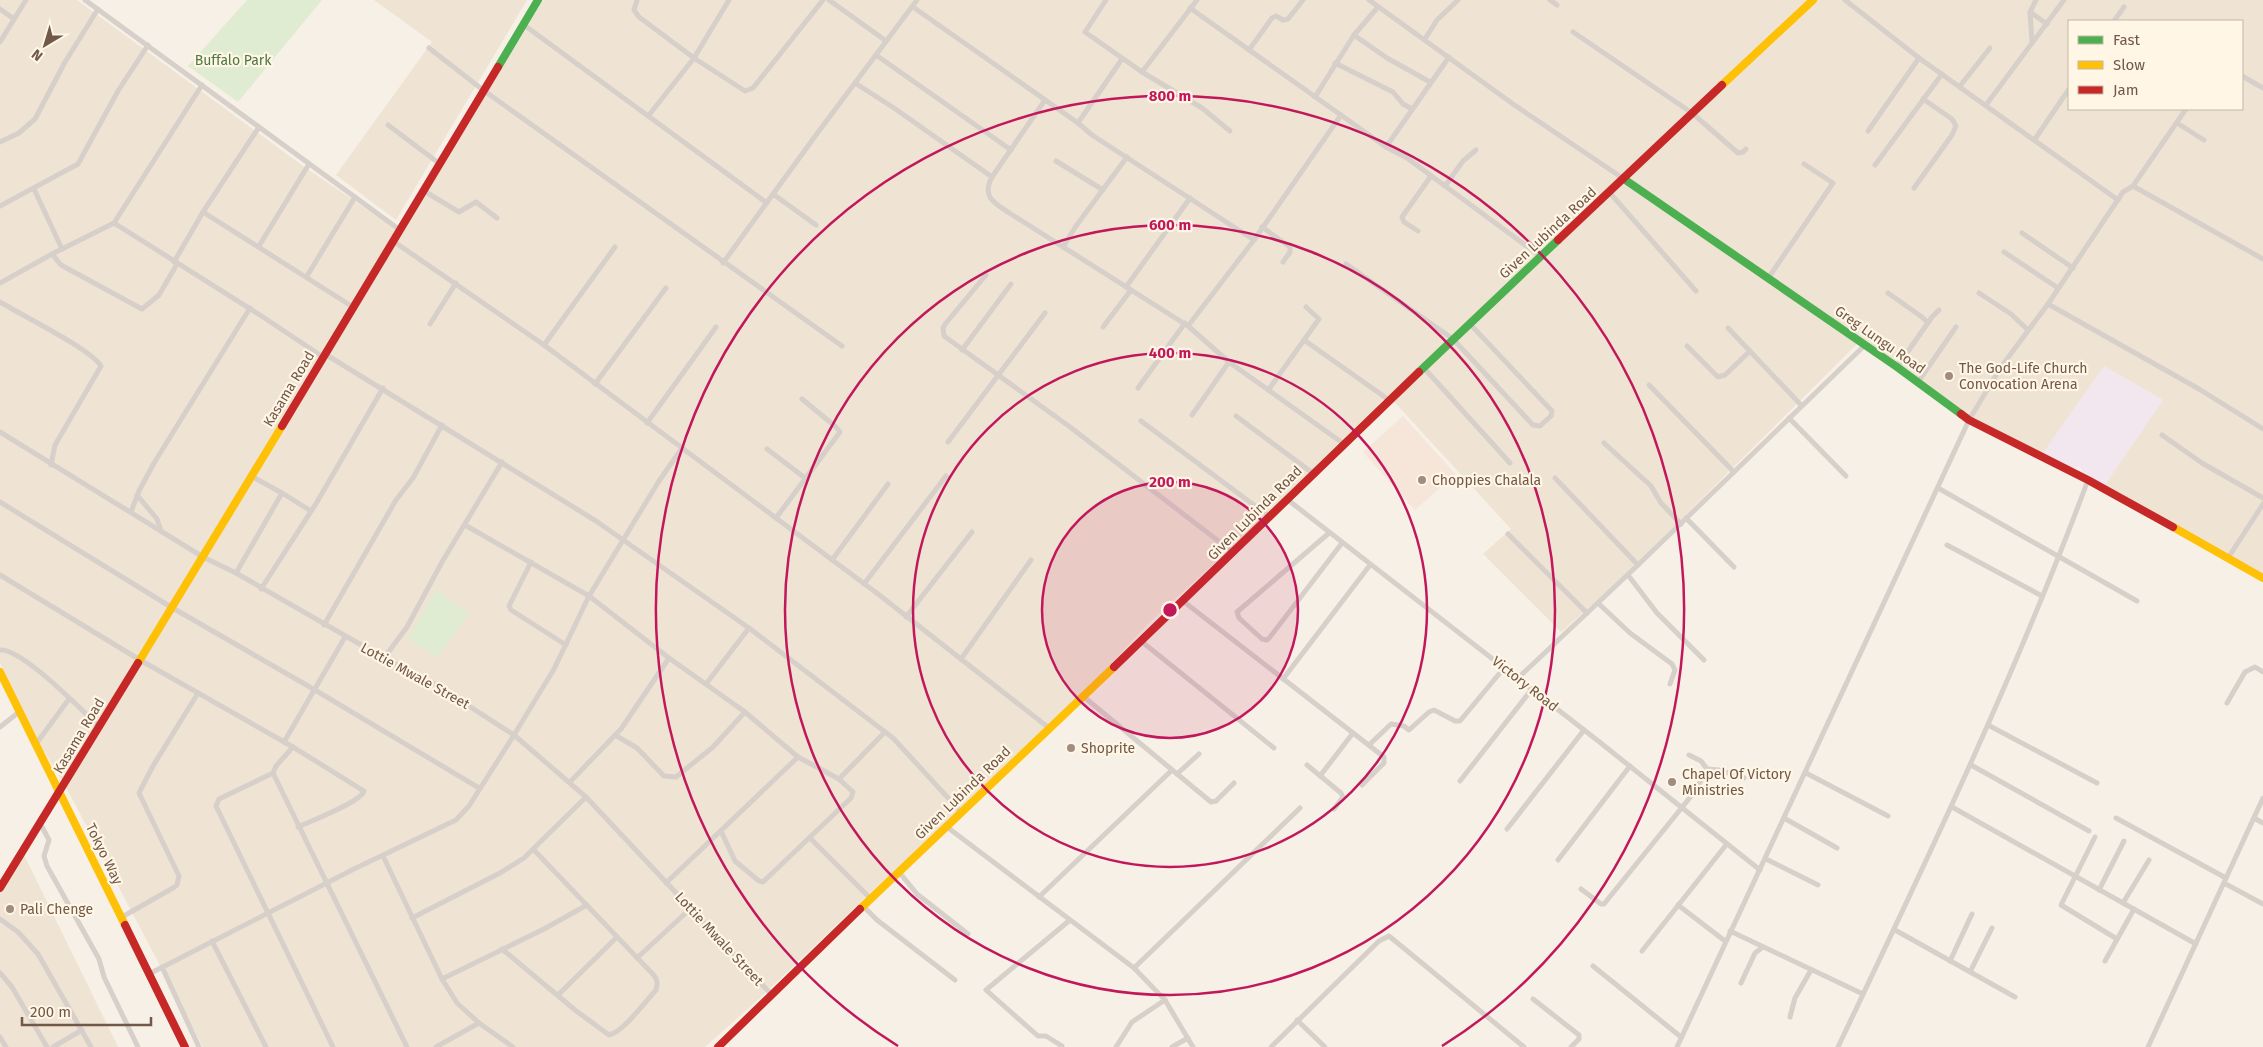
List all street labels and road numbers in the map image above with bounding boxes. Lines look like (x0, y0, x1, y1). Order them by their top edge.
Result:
street label: Given Lubinda Road (1496, 184, 1600, 282)
street label: Greg Lungu Road (1831, 302, 1929, 378)
street label: Kasama Road (260, 348, 318, 430)
street label: Given Lubinda Road (1204, 462, 1306, 564)
street label: Lottie Mwale Street (358, 639, 473, 713)
street label: Victory Road (1488, 653, 1562, 715)
street label: Kasama Road (50, 695, 108, 777)
street label: Given Lubinda Road (912, 743, 1014, 843)
street label: Tokyo Way (82, 821, 126, 887)
street label: Lottie Mwale Street (671, 889, 767, 990)

